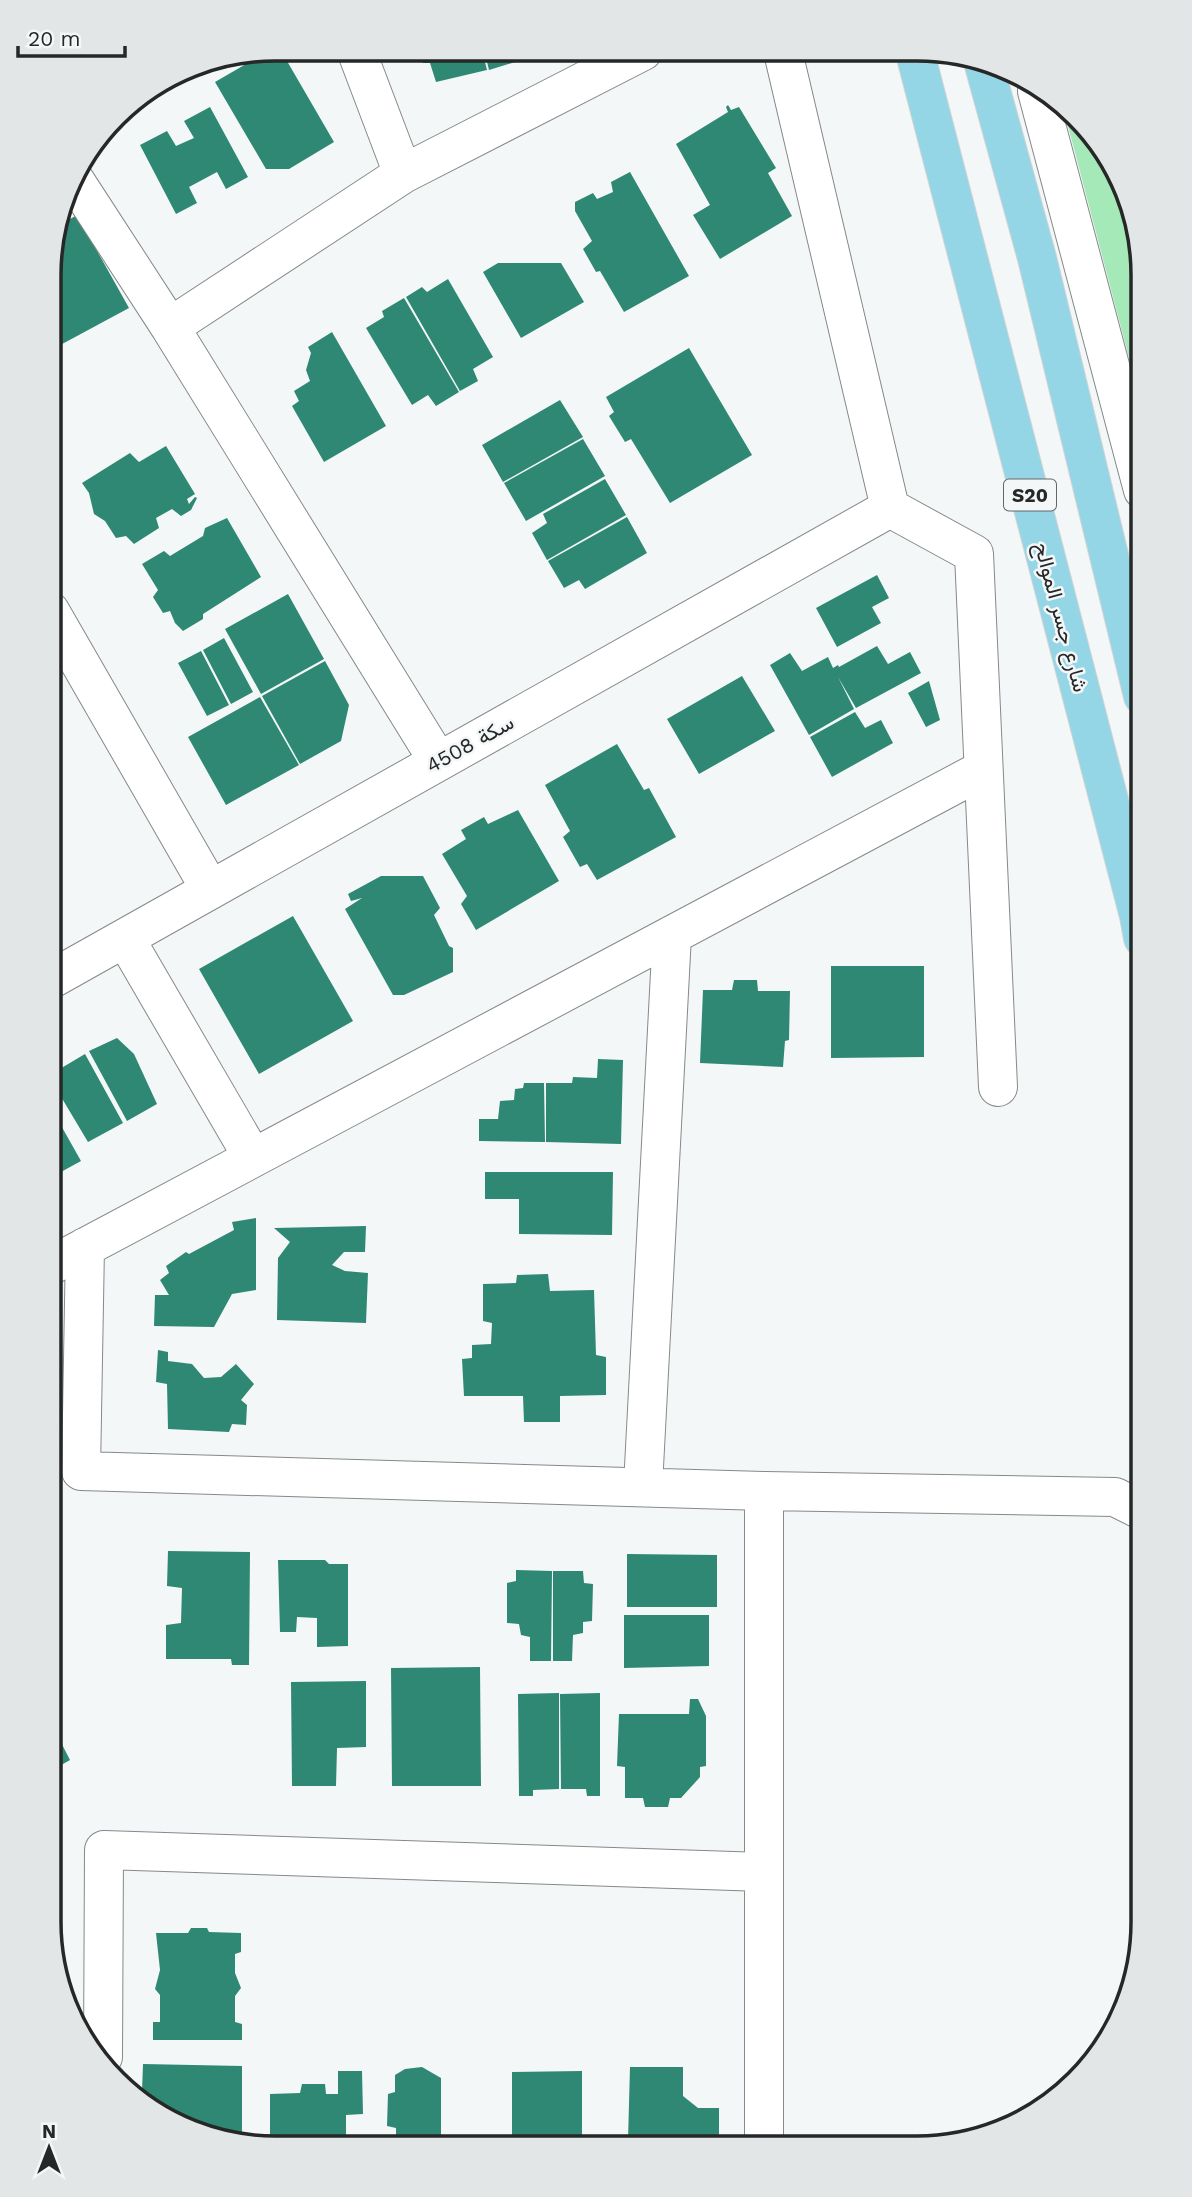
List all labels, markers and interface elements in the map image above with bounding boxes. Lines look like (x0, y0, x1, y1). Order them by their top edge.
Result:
scale bar (18, 14, 124, 58)
text: 20 m (28, 26, 80, 51)
road number: S20 (1004, 480, 1056, 510)
street label: شارع جسر الموالح (1028, 539, 1094, 695)
street label: سكة 4508 (422, 709, 518, 778)
north arrow (14, 2113, 84, 2183)
text: N (42, 2120, 56, 2143)

